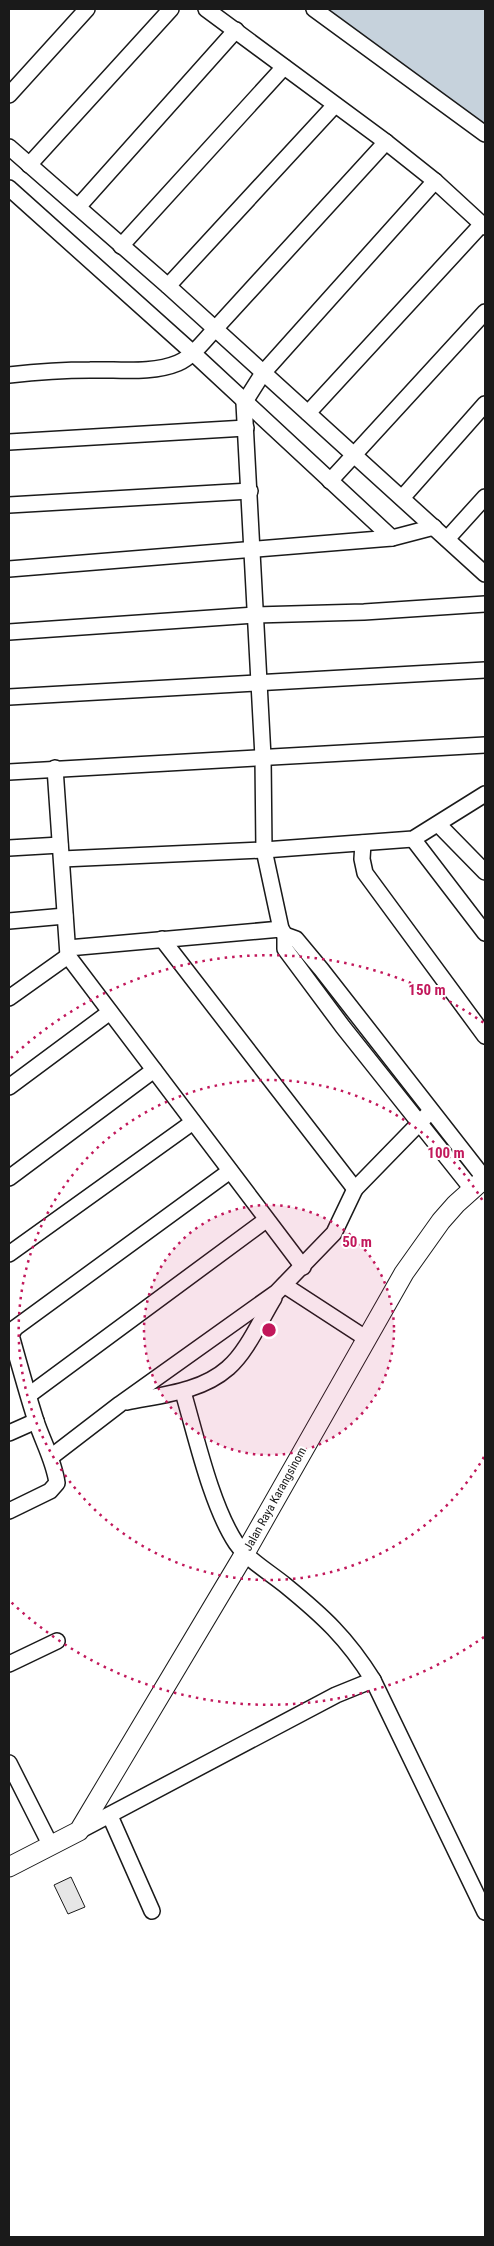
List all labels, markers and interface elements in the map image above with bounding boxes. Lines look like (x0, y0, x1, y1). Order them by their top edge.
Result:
text: 150 m (408, 981, 446, 999)
text: 100 m (427, 1144, 465, 1162)
text: 50 m (342, 1233, 372, 1251)
centre of rings (260, 1321, 278, 1339)
street label: Jalan Raya Karangsinom (241, 1445, 309, 1553)

